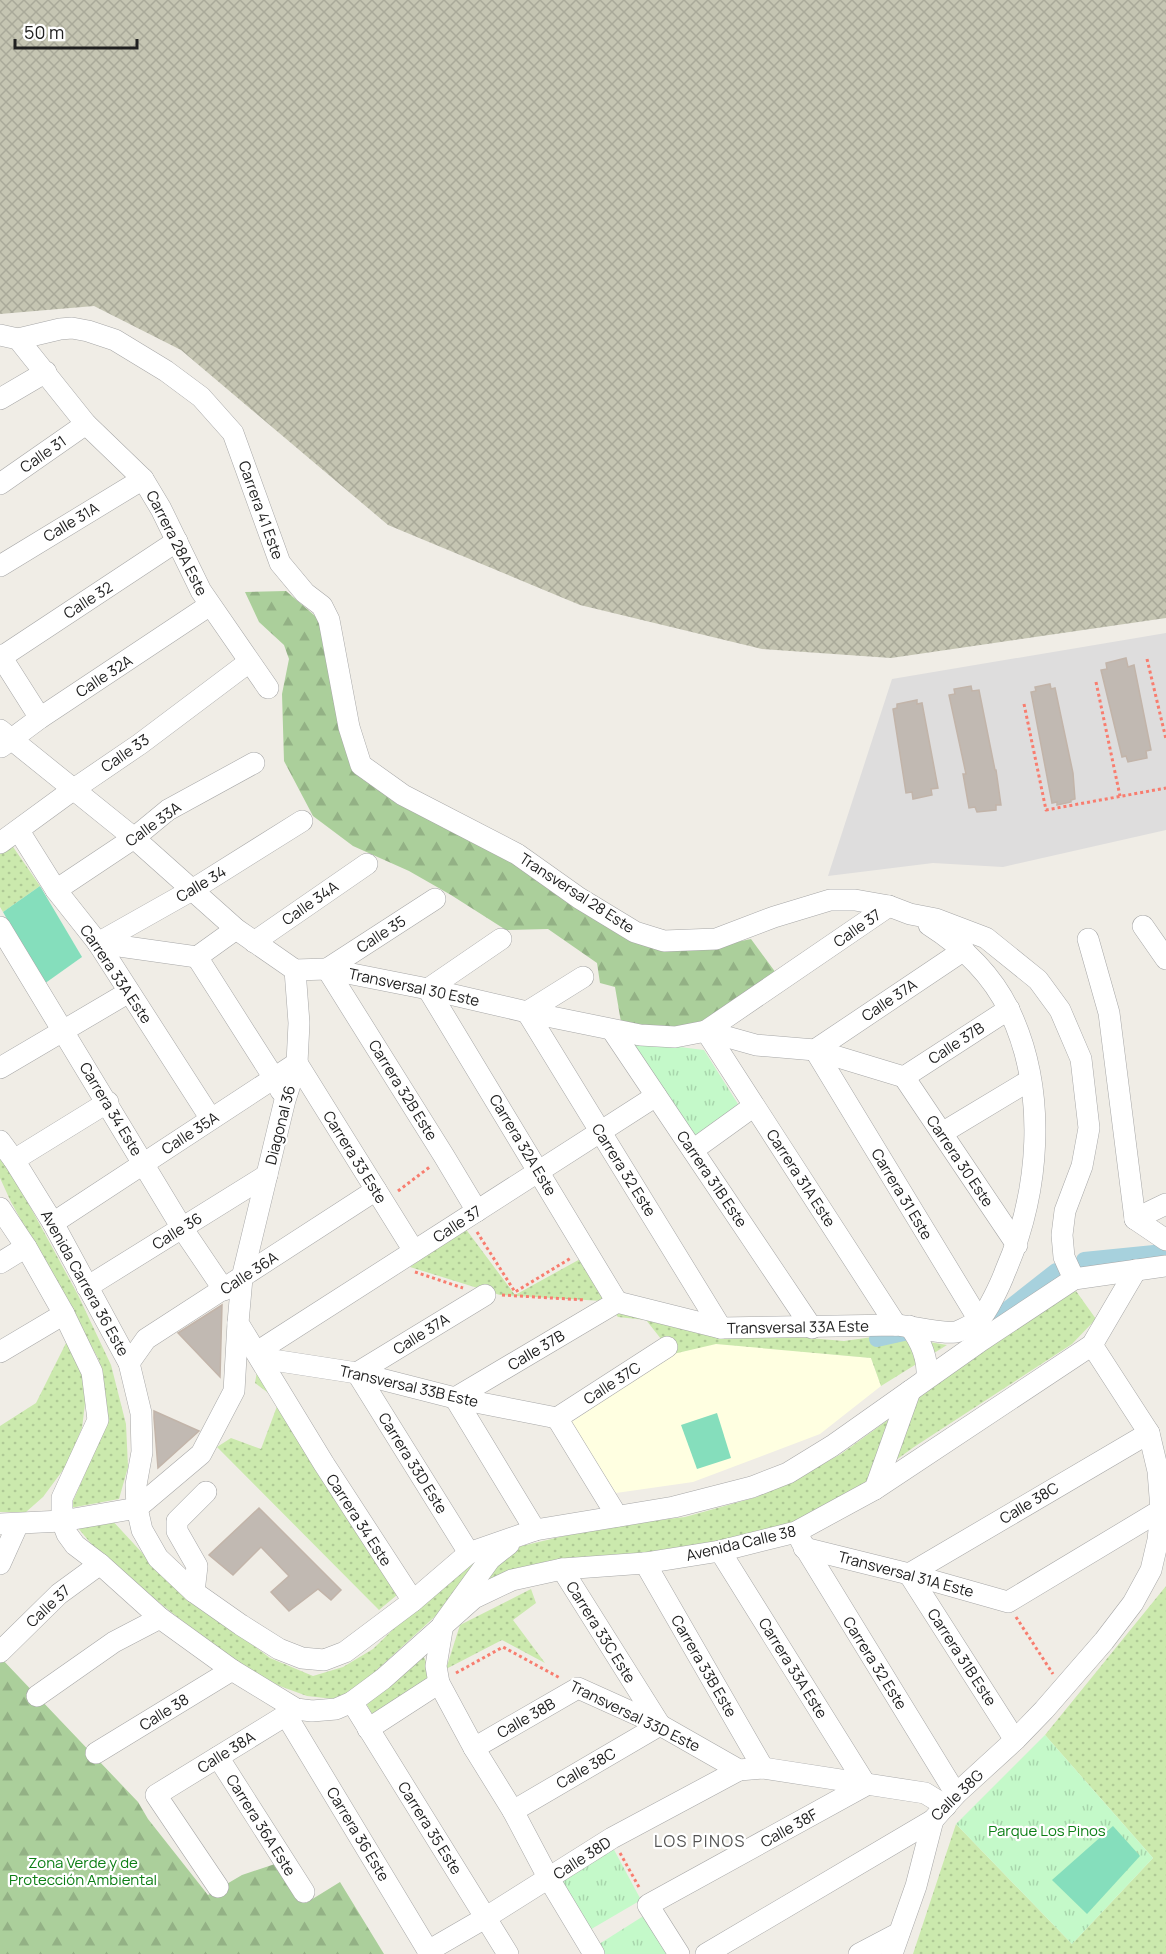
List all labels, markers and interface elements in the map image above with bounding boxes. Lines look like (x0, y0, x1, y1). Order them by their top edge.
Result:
scale bar (15, 12, 136, 50)
text: 50 m (24, 20, 64, 44)
street label: Calle 31 (16, 430, 70, 478)
street label: Carrera 41 Este (233, 458, 289, 562)
street label: Carrera 28A Este (141, 487, 213, 599)
street label: Calle 31A (39, 497, 103, 547)
street label: Calle 32 (59, 576, 117, 624)
street label: Calle 32A (71, 650, 137, 702)
street label: Calle 33 (97, 729, 153, 777)
street label: Calle 33A (121, 796, 185, 851)
street label: Transversal 28 Este (515, 848, 639, 938)
street label: Calle 34 (172, 861, 230, 907)
street label: Calle 34A (278, 876, 343, 930)
street label: Calle 37 (829, 904, 885, 952)
street label: Calle 35 (352, 910, 410, 958)
street label: Carrera 33A Este (75, 920, 157, 1028)
street label: Transversal 30 Este (347, 963, 482, 1011)
street label: Calle 37A (857, 974, 921, 1026)
street label: Calle 37B (924, 1017, 988, 1069)
street label: Carrera 32B Este (364, 1036, 442, 1144)
street label: Carrera 34 Este (75, 1058, 147, 1160)
street label: Diagonal 36 (260, 1083, 300, 1167)
street label: Carrera 32A Este (484, 1090, 562, 1200)
street label: Calle 35A (157, 1106, 223, 1159)
street label: Carrera 33 Este (318, 1107, 392, 1207)
street label: Carrera 30 Este (922, 1111, 999, 1211)
street label: Carrera 32 Este (587, 1120, 661, 1221)
street label: Carrera 31A Este (762, 1125, 841, 1231)
street label: Carrera 31B Este (672, 1127, 752, 1232)
street label: Carrera 31 Este (866, 1144, 938, 1244)
street label: Calle 37 (429, 1201, 485, 1247)
street label: Avenida Carrera 36 Este (36, 1206, 134, 1360)
street label: Calle 36 (148, 1207, 206, 1255)
street label: Calle 36A (216, 1246, 282, 1299)
street label: Calle 37A (389, 1308, 454, 1359)
street label: Transversal 33A Este (727, 1315, 869, 1339)
street label: Calle 37B (504, 1325, 568, 1375)
street label: Calle 37C (579, 1357, 645, 1409)
street label: Transversal 33B Este (338, 1360, 481, 1412)
street label: Carrera 33D Este (373, 1408, 453, 1518)
street label: Carrera 34 Este (321, 1470, 397, 1570)
street label: Calle 38C (995, 1477, 1063, 1529)
street label: Avenida Calle 38 (684, 1520, 798, 1566)
street label: Transversal 31A Este (836, 1546, 976, 1602)
street label: Carrera 33C Este (561, 1577, 641, 1687)
street label: Calle 37 (21, 1580, 75, 1632)
street label: Carrera 31B Este (923, 1604, 1001, 1710)
street label: Carrera 33B Este (666, 1611, 742, 1721)
street label: Carrera 32 Este (838, 1613, 912, 1714)
street label: Carrera 33A Este (754, 1614, 832, 1722)
street label: Transversal 33D Este (566, 1675, 704, 1757)
street label: Calle 38 (135, 1689, 193, 1735)
street label: Calle 38B (493, 1693, 559, 1743)
street label: Calle 38A (193, 1726, 259, 1778)
street label: Calle 38C (552, 1742, 620, 1793)
street label: Calle 38G (926, 1764, 988, 1825)
street label: Carrera 36A Este (221, 1770, 301, 1880)
street label: Carrera 35 Este (393, 1778, 467, 1879)
street label: Carrera 36 Este (322, 1783, 395, 1885)
street label: Calle 38F (757, 1803, 822, 1852)
park label: Parque Los Pinos (988, 1820, 1106, 1841)
district label: LOS PINOS (654, 1830, 746, 1852)
street label: Calle 38D (549, 1832, 615, 1884)
park label: Zona Verde y de Protección Ambiental (9, 1852, 157, 1890)

